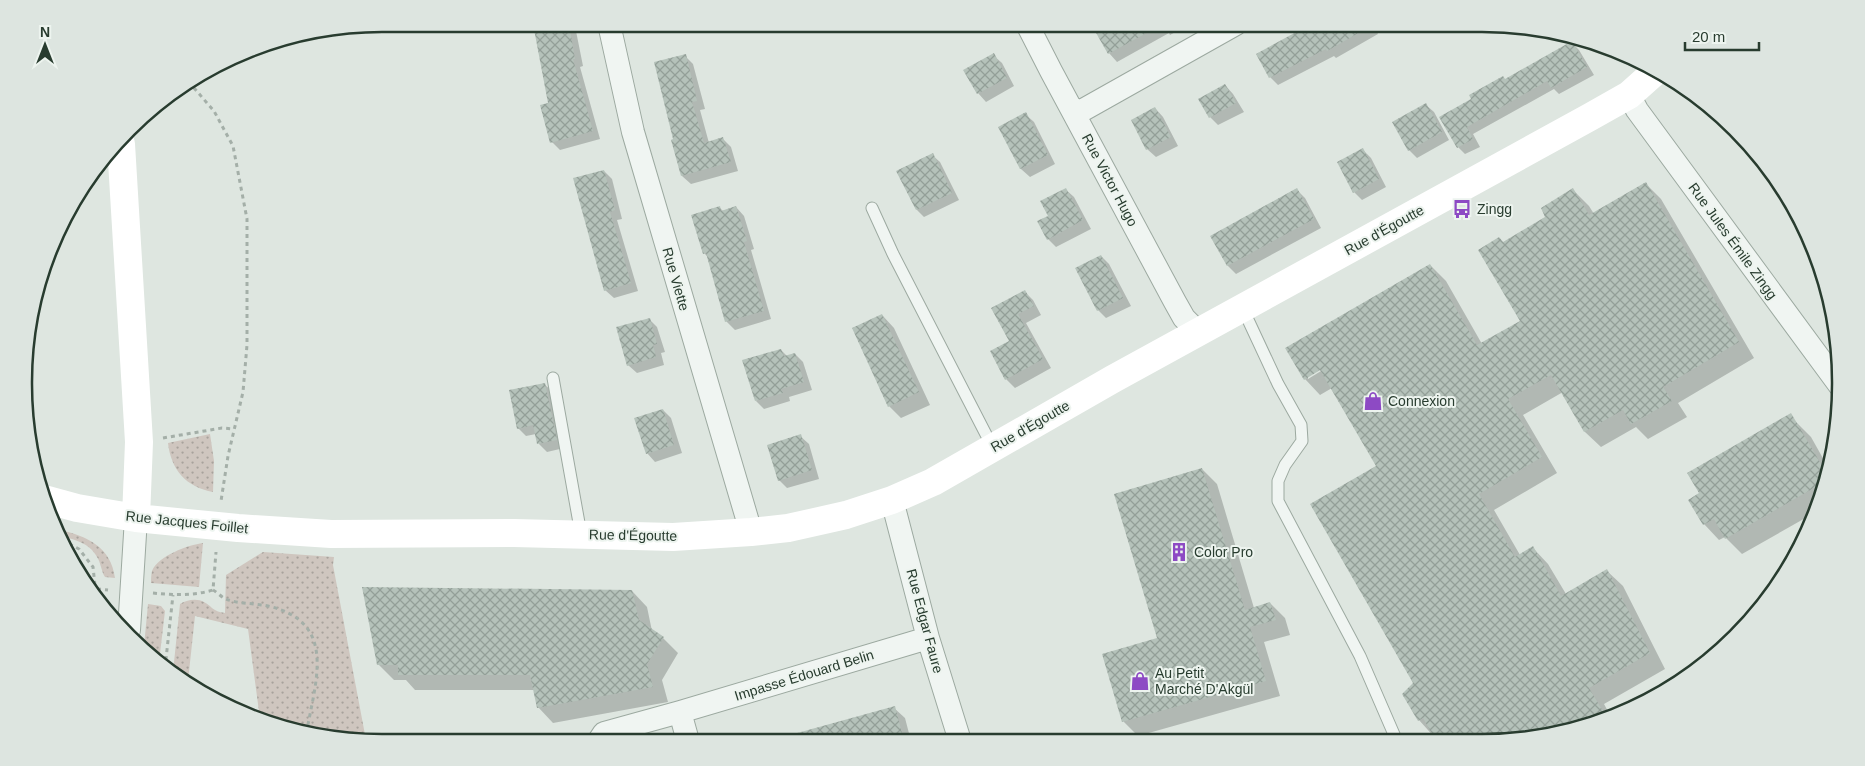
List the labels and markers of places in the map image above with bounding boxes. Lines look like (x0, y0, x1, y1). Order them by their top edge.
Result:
bus stop icon: Zingg (1451, 198, 1473, 220)
place label: Zingg (1477, 201, 1512, 217)
shop icon: Connexion (1362, 390, 1384, 412)
place label: Connexion (1388, 393, 1455, 409)
building icon: Color Pro (1168, 541, 1190, 563)
place label: Color Pro (1194, 544, 1253, 560)
place label: Au Petit Marché D'Akgül (1155, 665, 1253, 697)
shop icon: Au Petit Marché D'Akgül (1129, 670, 1151, 692)

